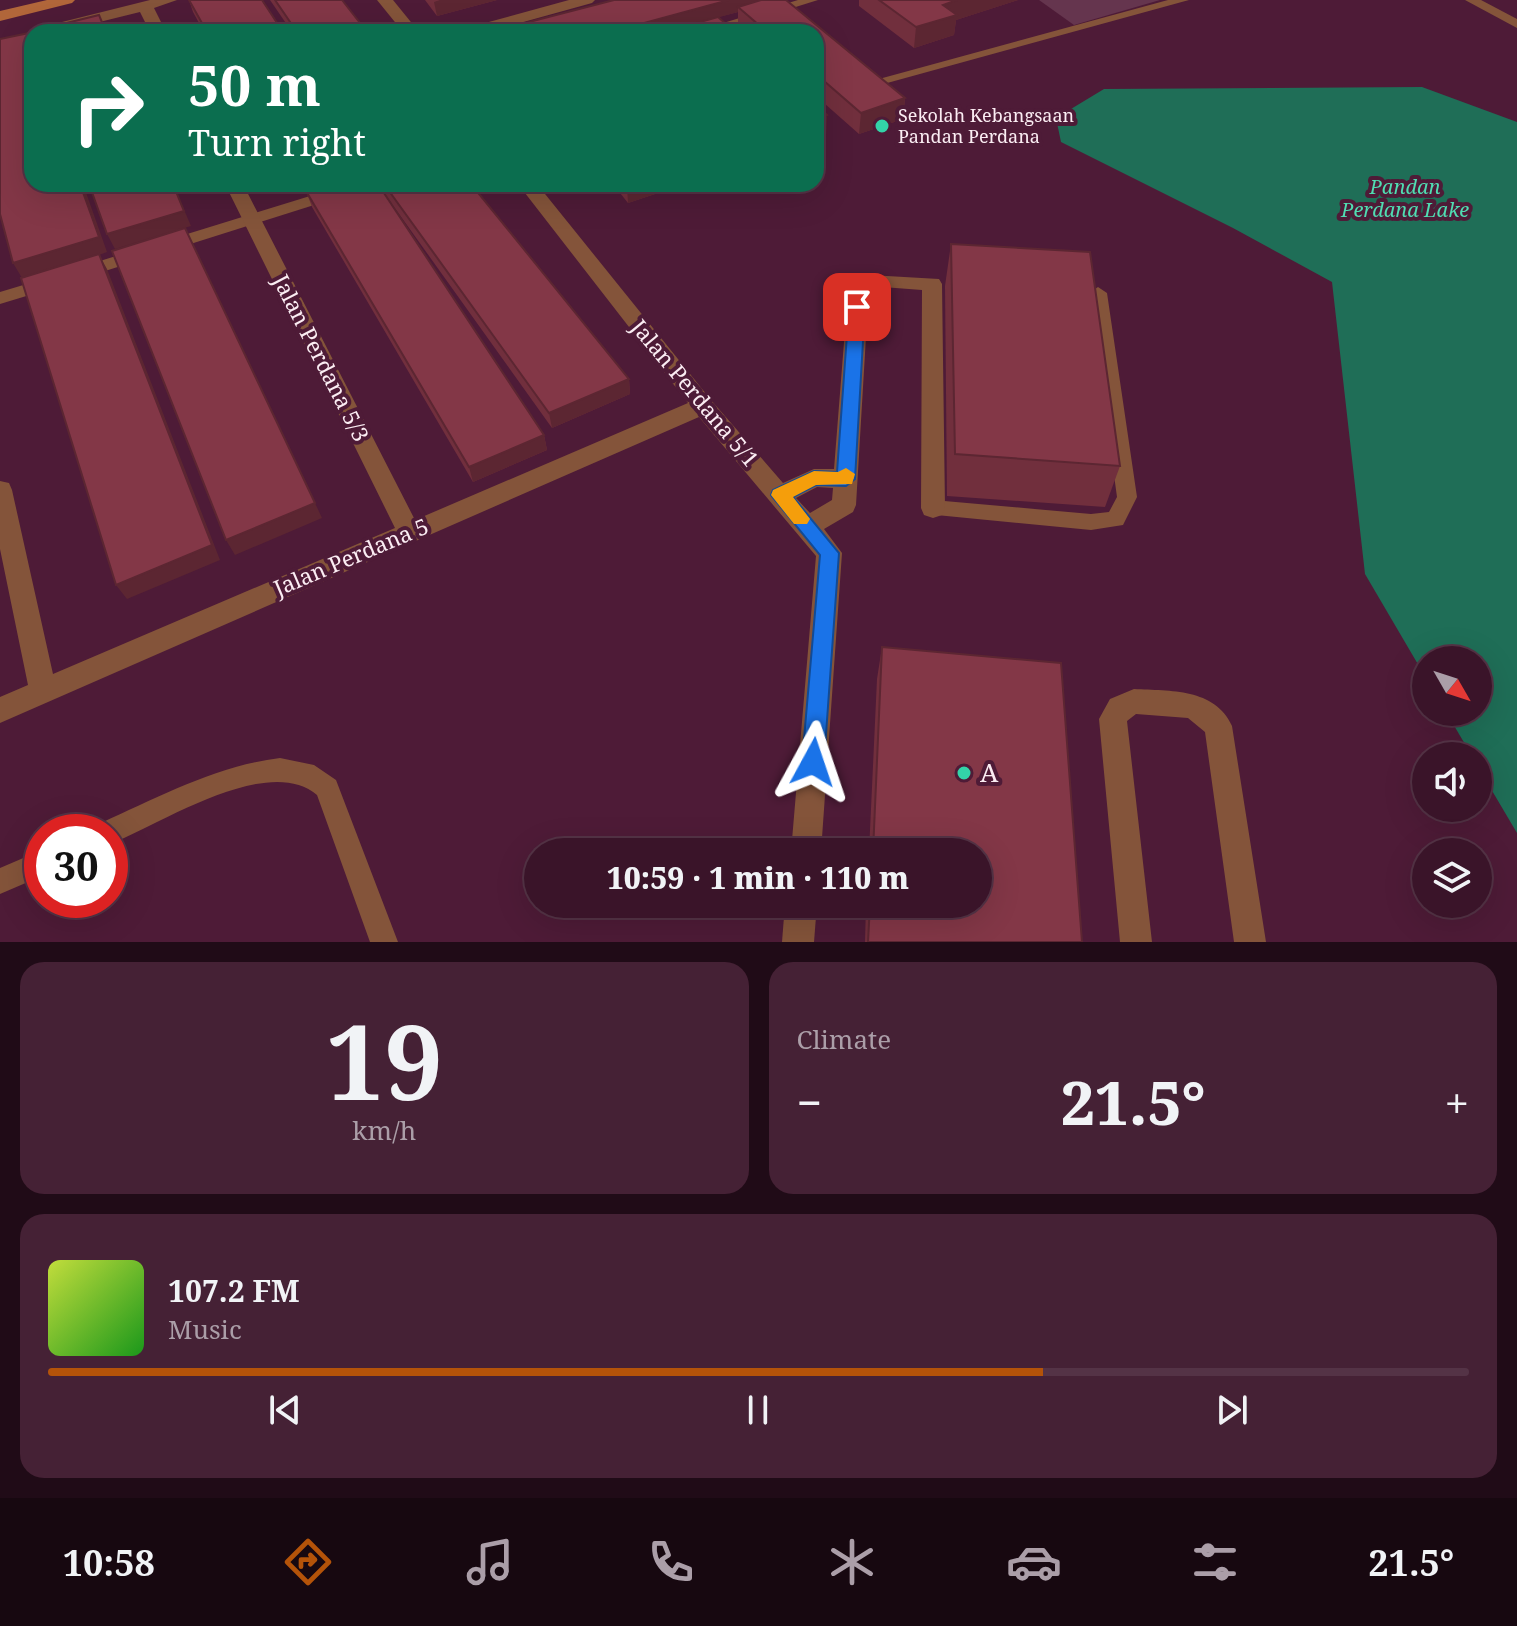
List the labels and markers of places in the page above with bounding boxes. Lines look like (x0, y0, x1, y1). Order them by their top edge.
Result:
place label: Sekolah Kebangsaan Pandan Perdana (898, 103, 1075, 148)
marker: Sekolah Kebangsaan Pandan Perdana (873, 117, 891, 135)
pin (823, 273, 891, 341)
place label: A (980, 754, 999, 790)
marker: A (955, 764, 973, 782)

